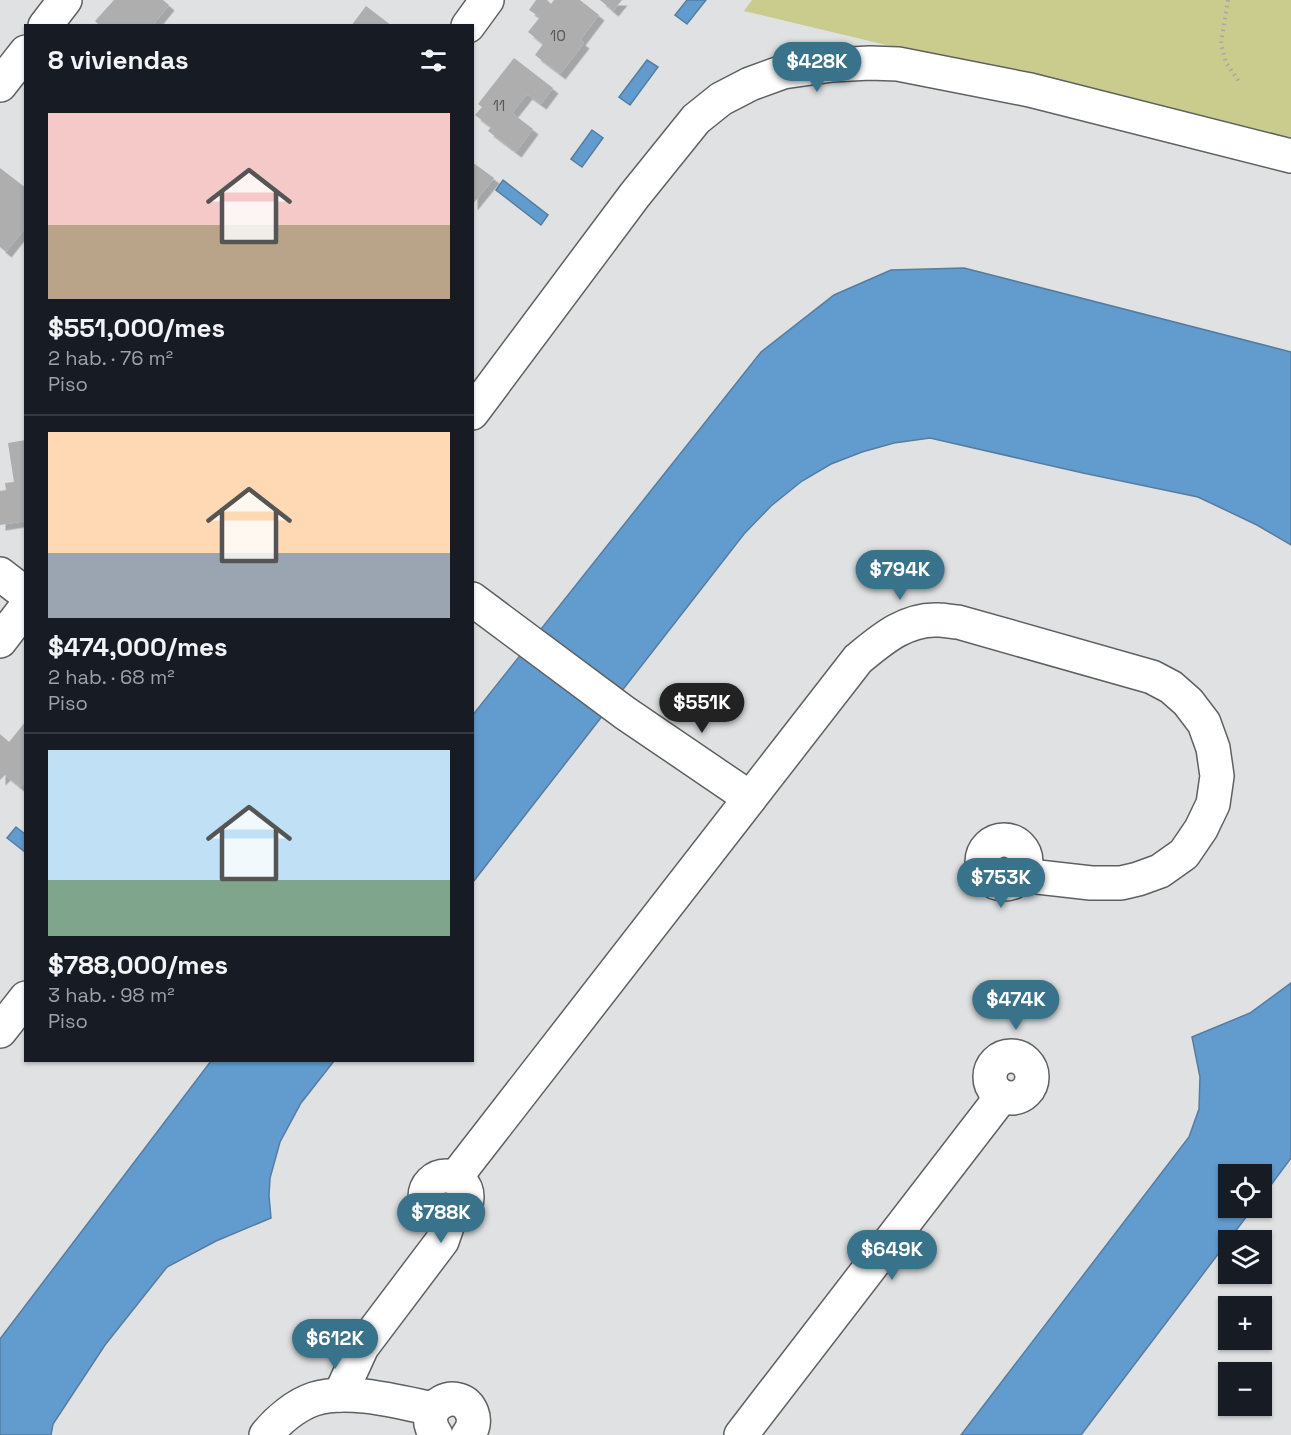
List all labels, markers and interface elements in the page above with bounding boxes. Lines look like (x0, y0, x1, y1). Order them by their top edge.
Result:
house number: 10 (550, 26, 566, 45)
pin: $428K (775, 42, 859, 93)
text: 8 viviendas (48, 43, 189, 77)
icon: filters (417, 44, 450, 77)
text: $428K (786, 48, 848, 74)
house number: 11 (493, 96, 505, 115)
icon: home (195, 152, 303, 260)
text: $551,000/mes (48, 311, 225, 345)
text: 2 hab. · 76 m² (48, 345, 173, 371)
text: Piso (48, 371, 88, 397)
icon: home (195, 471, 303, 579)
pin: $794K (858, 550, 942, 601)
text: $794K (870, 556, 930, 582)
text: $474,000/mes (48, 630, 228, 664)
text: 2 hab. · 68 m² (48, 664, 174, 690)
pin: $551K (660, 683, 744, 734)
text: $551K (673, 689, 731, 715)
text: Piso (48, 690, 88, 716)
icon: home (195, 789, 303, 897)
pin: $753K (959, 858, 1043, 909)
text: $753K (971, 864, 1031, 890)
text: $788,000/mes (48, 948, 228, 982)
pin: $474K (974, 980, 1058, 1031)
text: 3 hab. · 98 m² (48, 982, 175, 1008)
text: $474K (986, 986, 1046, 1012)
text: Piso (48, 1008, 88, 1034)
map controls (1218, 1164, 1272, 1416)
button: locate (1218, 1164, 1272, 1218)
pin: $788K (399, 1193, 483, 1244)
text: $788K (411, 1199, 471, 1225)
pin: $649K (850, 1230, 934, 1281)
button: layers (1218, 1230, 1272, 1284)
text: $649K (861, 1236, 923, 1262)
button: + (1218, 1296, 1272, 1350)
pin: $612K (293, 1319, 377, 1370)
text: $612K (306, 1325, 364, 1351)
button: − (1218, 1362, 1272, 1416)

